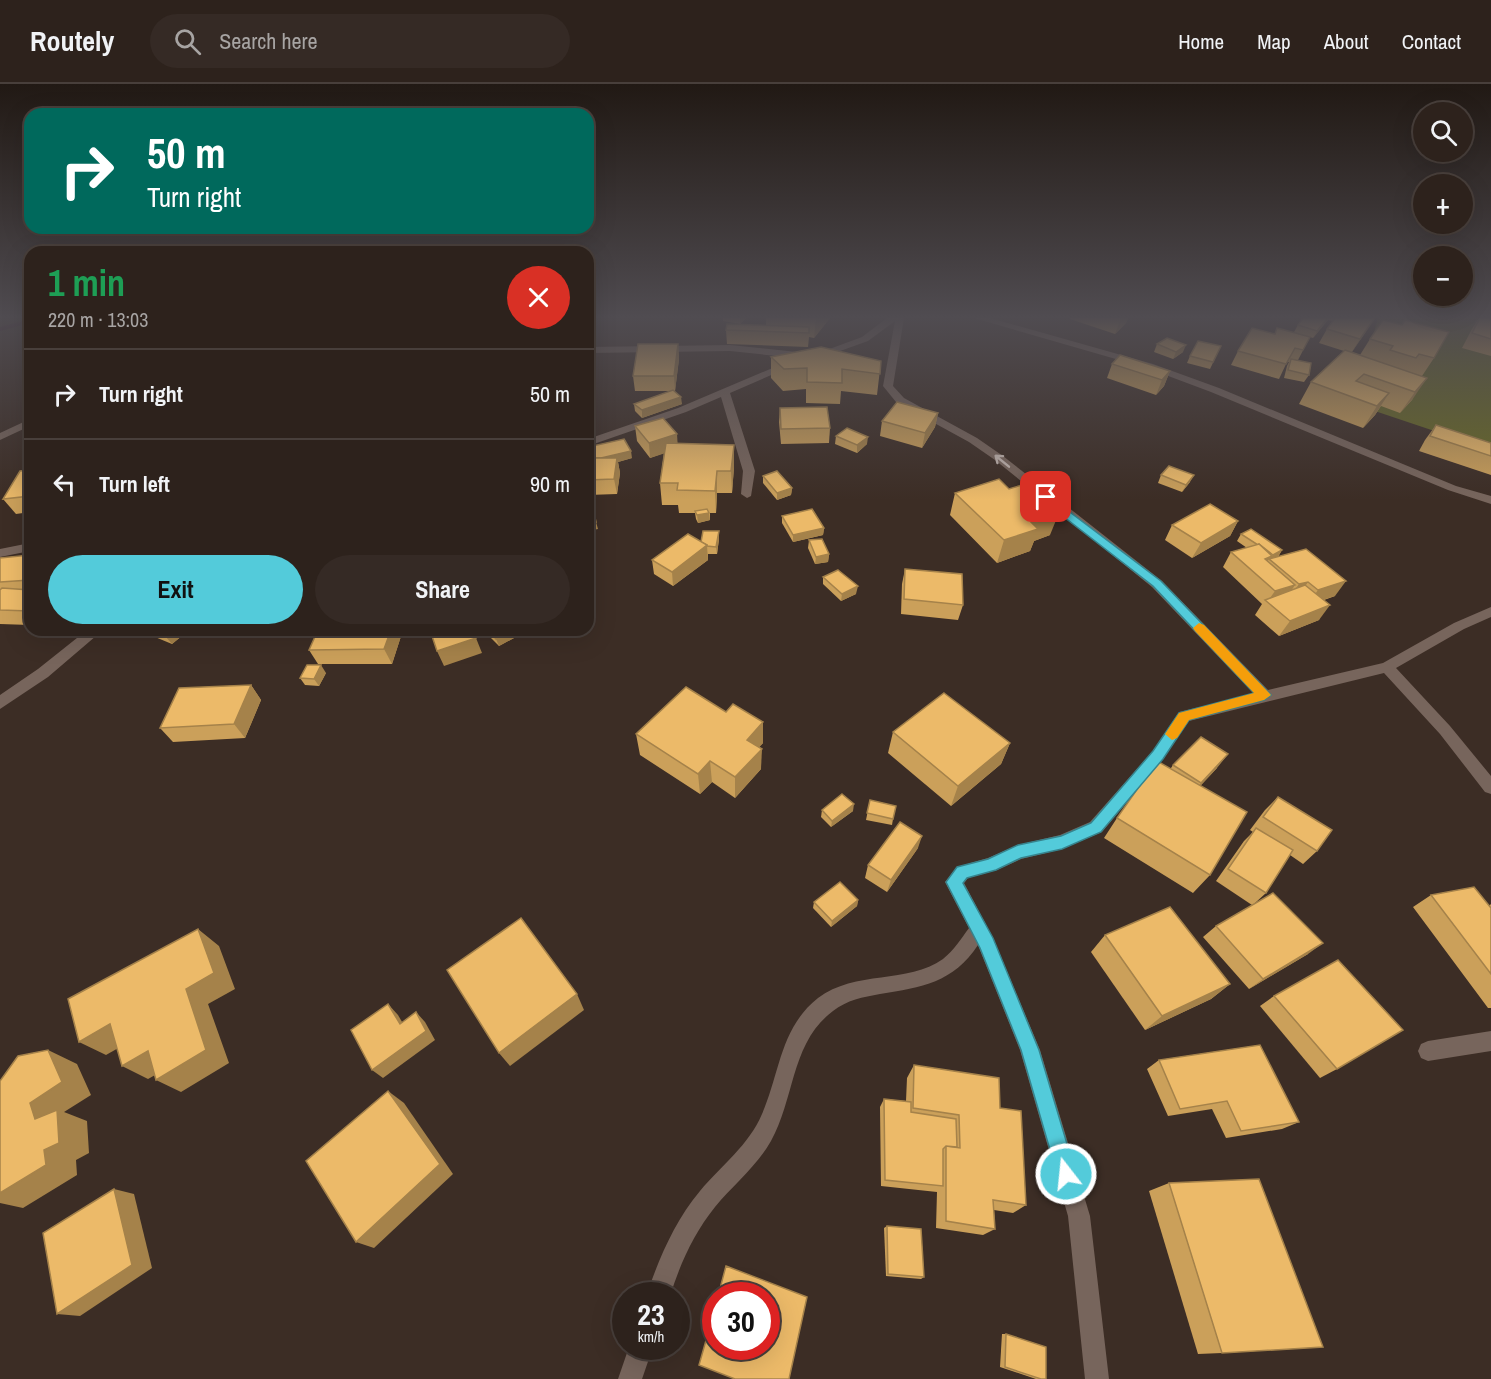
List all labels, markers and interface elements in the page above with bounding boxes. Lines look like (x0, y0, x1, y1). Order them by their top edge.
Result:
search box (150, 14, 570, 68)
text: Routely (30, 22, 114, 60)
icon: search (171, 25, 204, 58)
text: Search here (219, 26, 317, 56)
text: Home (1178, 27, 1224, 56)
text: Map (1257, 27, 1291, 56)
text: About (1324, 27, 1369, 56)
text: Contact (1402, 27, 1461, 56)
map controls (1413, 102, 1473, 306)
button: search (1413, 102, 1473, 162)
text: 50 m (147, 125, 226, 181)
icon: right (48, 132, 126, 210)
button: + (1413, 174, 1473, 234)
text: Turn right (147, 179, 241, 215)
button: − (1413, 246, 1473, 306)
text: 1 min (48, 259, 125, 307)
button: close (507, 266, 570, 329)
text: 220 m · 13:03 (48, 306, 148, 333)
icon: right (48, 378, 81, 411)
text: Turn right (99, 379, 183, 409)
text: 50 m (530, 379, 570, 409)
one-way arrow (994, 455, 1010, 468)
icon: left (48, 468, 81, 501)
text: Turn left (99, 469, 170, 499)
text: 90 m (530, 469, 570, 499)
pin (1020, 471, 1071, 522)
icon: arrive (1029, 480, 1062, 513)
button: Exit (48, 555, 303, 624)
button: Share (315, 555, 570, 624)
position arrow (1034, 1142, 1098, 1206)
speed limit sign: 30 (702, 1282, 780, 1360)
text: 23 (637, 1294, 665, 1334)
text: km/h (638, 1326, 664, 1347)

